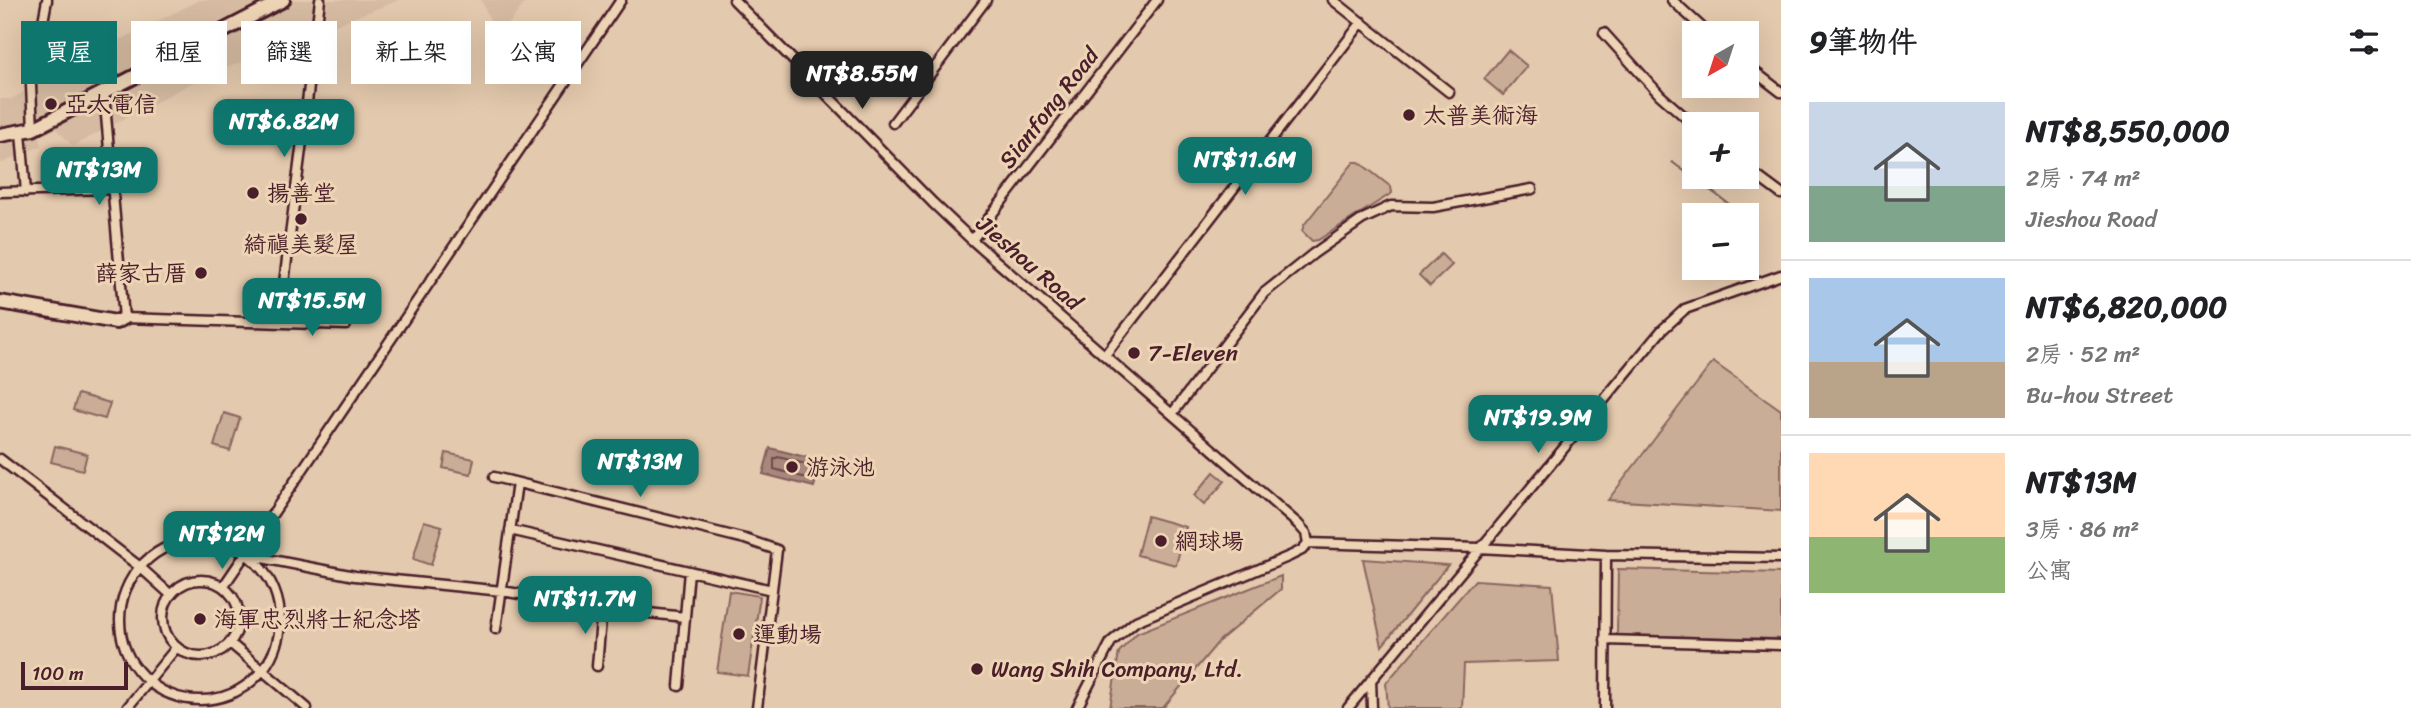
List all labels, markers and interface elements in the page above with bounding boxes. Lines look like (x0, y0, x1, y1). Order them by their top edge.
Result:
text: 9筆物件 (1809, 15, 1917, 69)
chip: 買屋 (21, 21, 117, 84)
chip: 租屋 (131, 21, 227, 84)
chip: 篩選 (241, 21, 337, 84)
chip: 新上架 (351, 21, 471, 84)
chip: 公寓 (485, 21, 581, 84)
north arrow (1682, 21, 1759, 98)
map controls (1682, 21, 1759, 280)
icon: filters (2345, 23, 2383, 61)
street label: Sianfong Road (988, 37, 1111, 178)
pin: NT$8.55M (790, 52, 934, 111)
text: NT$8.55M (806, 53, 918, 94)
place label: 亞太電信 (65, 84, 157, 125)
place label: 太普美術海 (1423, 95, 1538, 136)
marker: 亞太電信 (43, 96, 59, 112)
pin: NT$6.82M (212, 100, 356, 159)
text: NT$6.82M (229, 101, 339, 142)
text: NT$8,550,000 (2026, 104, 2230, 158)
marker: 太普美術海 (1401, 107, 1417, 123)
button: + (1682, 112, 1759, 189)
icon: home (1865, 130, 1949, 214)
pin: NT$11.6M (1173, 138, 1317, 197)
text: NT$11.6M (1194, 139, 1296, 180)
pin: NT$13M (42, 148, 156, 207)
text: NT$13M (57, 149, 141, 190)
text: 2房 · 74 m² (2026, 158, 2141, 199)
place label: 揚善堂 (267, 173, 336, 214)
marker: 揚善堂 (245, 185, 261, 201)
text: Jieshou Road (2026, 199, 2157, 240)
button: − (1682, 203, 1759, 280)
street label: Jieshou Road (966, 204, 1093, 323)
marker: 綺禛美髮屋 (293, 211, 309, 227)
place label: 綺禛美髮屋 (244, 224, 359, 265)
place label: 薛家古厝 (95, 253, 187, 294)
marker: 薛家古厝 (193, 265, 209, 281)
pin: NT$15.5M (240, 278, 384, 338)
text: NT$15.5M (258, 280, 366, 321)
text: NT$6,820,000 (2026, 280, 2227, 334)
icon: home (1865, 306, 1949, 390)
place label: 7-Eleven (1148, 333, 1238, 374)
text: 2房 · 52 m² (2026, 334, 2140, 375)
marker: 7-Eleven (1126, 345, 1142, 361)
text: Bu-hou Street (2026, 375, 2173, 416)
pin: NT$19.9M (1466, 396, 1610, 455)
text: NT$19.9M (1484, 397, 1592, 438)
pin: NT$13M (583, 440, 697, 499)
text: NT$13M (598, 441, 682, 482)
place label: 游泳池 (806, 447, 875, 488)
text: NT$13M (2026, 455, 2137, 509)
marker: 游泳池 (784, 459, 800, 475)
icon: home (1865, 481, 1949, 565)
text: 3房 · 86 m² (2026, 509, 2139, 550)
pin: NT$12M (165, 512, 279, 571)
text: NT$12M (179, 513, 265, 554)
place label: 網球場 (1175, 521, 1244, 562)
marker: 網球場 (1153, 533, 1169, 549)
text: 公寓 (2026, 550, 2072, 591)
pin: NT$11.7M (513, 576, 657, 636)
text: NT$11.7M (534, 578, 636, 619)
place label: 海軍忠烈將士紀念塔 (214, 599, 421, 640)
marker: 海軍忠烈將士紀念塔 (192, 611, 208, 627)
place label: 運動場 (753, 614, 822, 655)
marker: 運動場 (731, 626, 747, 642)
place label: Wang Shih Company, Ltd. (991, 649, 1243, 690)
text: 100 m (32, 657, 84, 690)
scale bar (21, 659, 128, 691)
marker: Wang Shih Company, Ltd. (969, 661, 985, 677)

